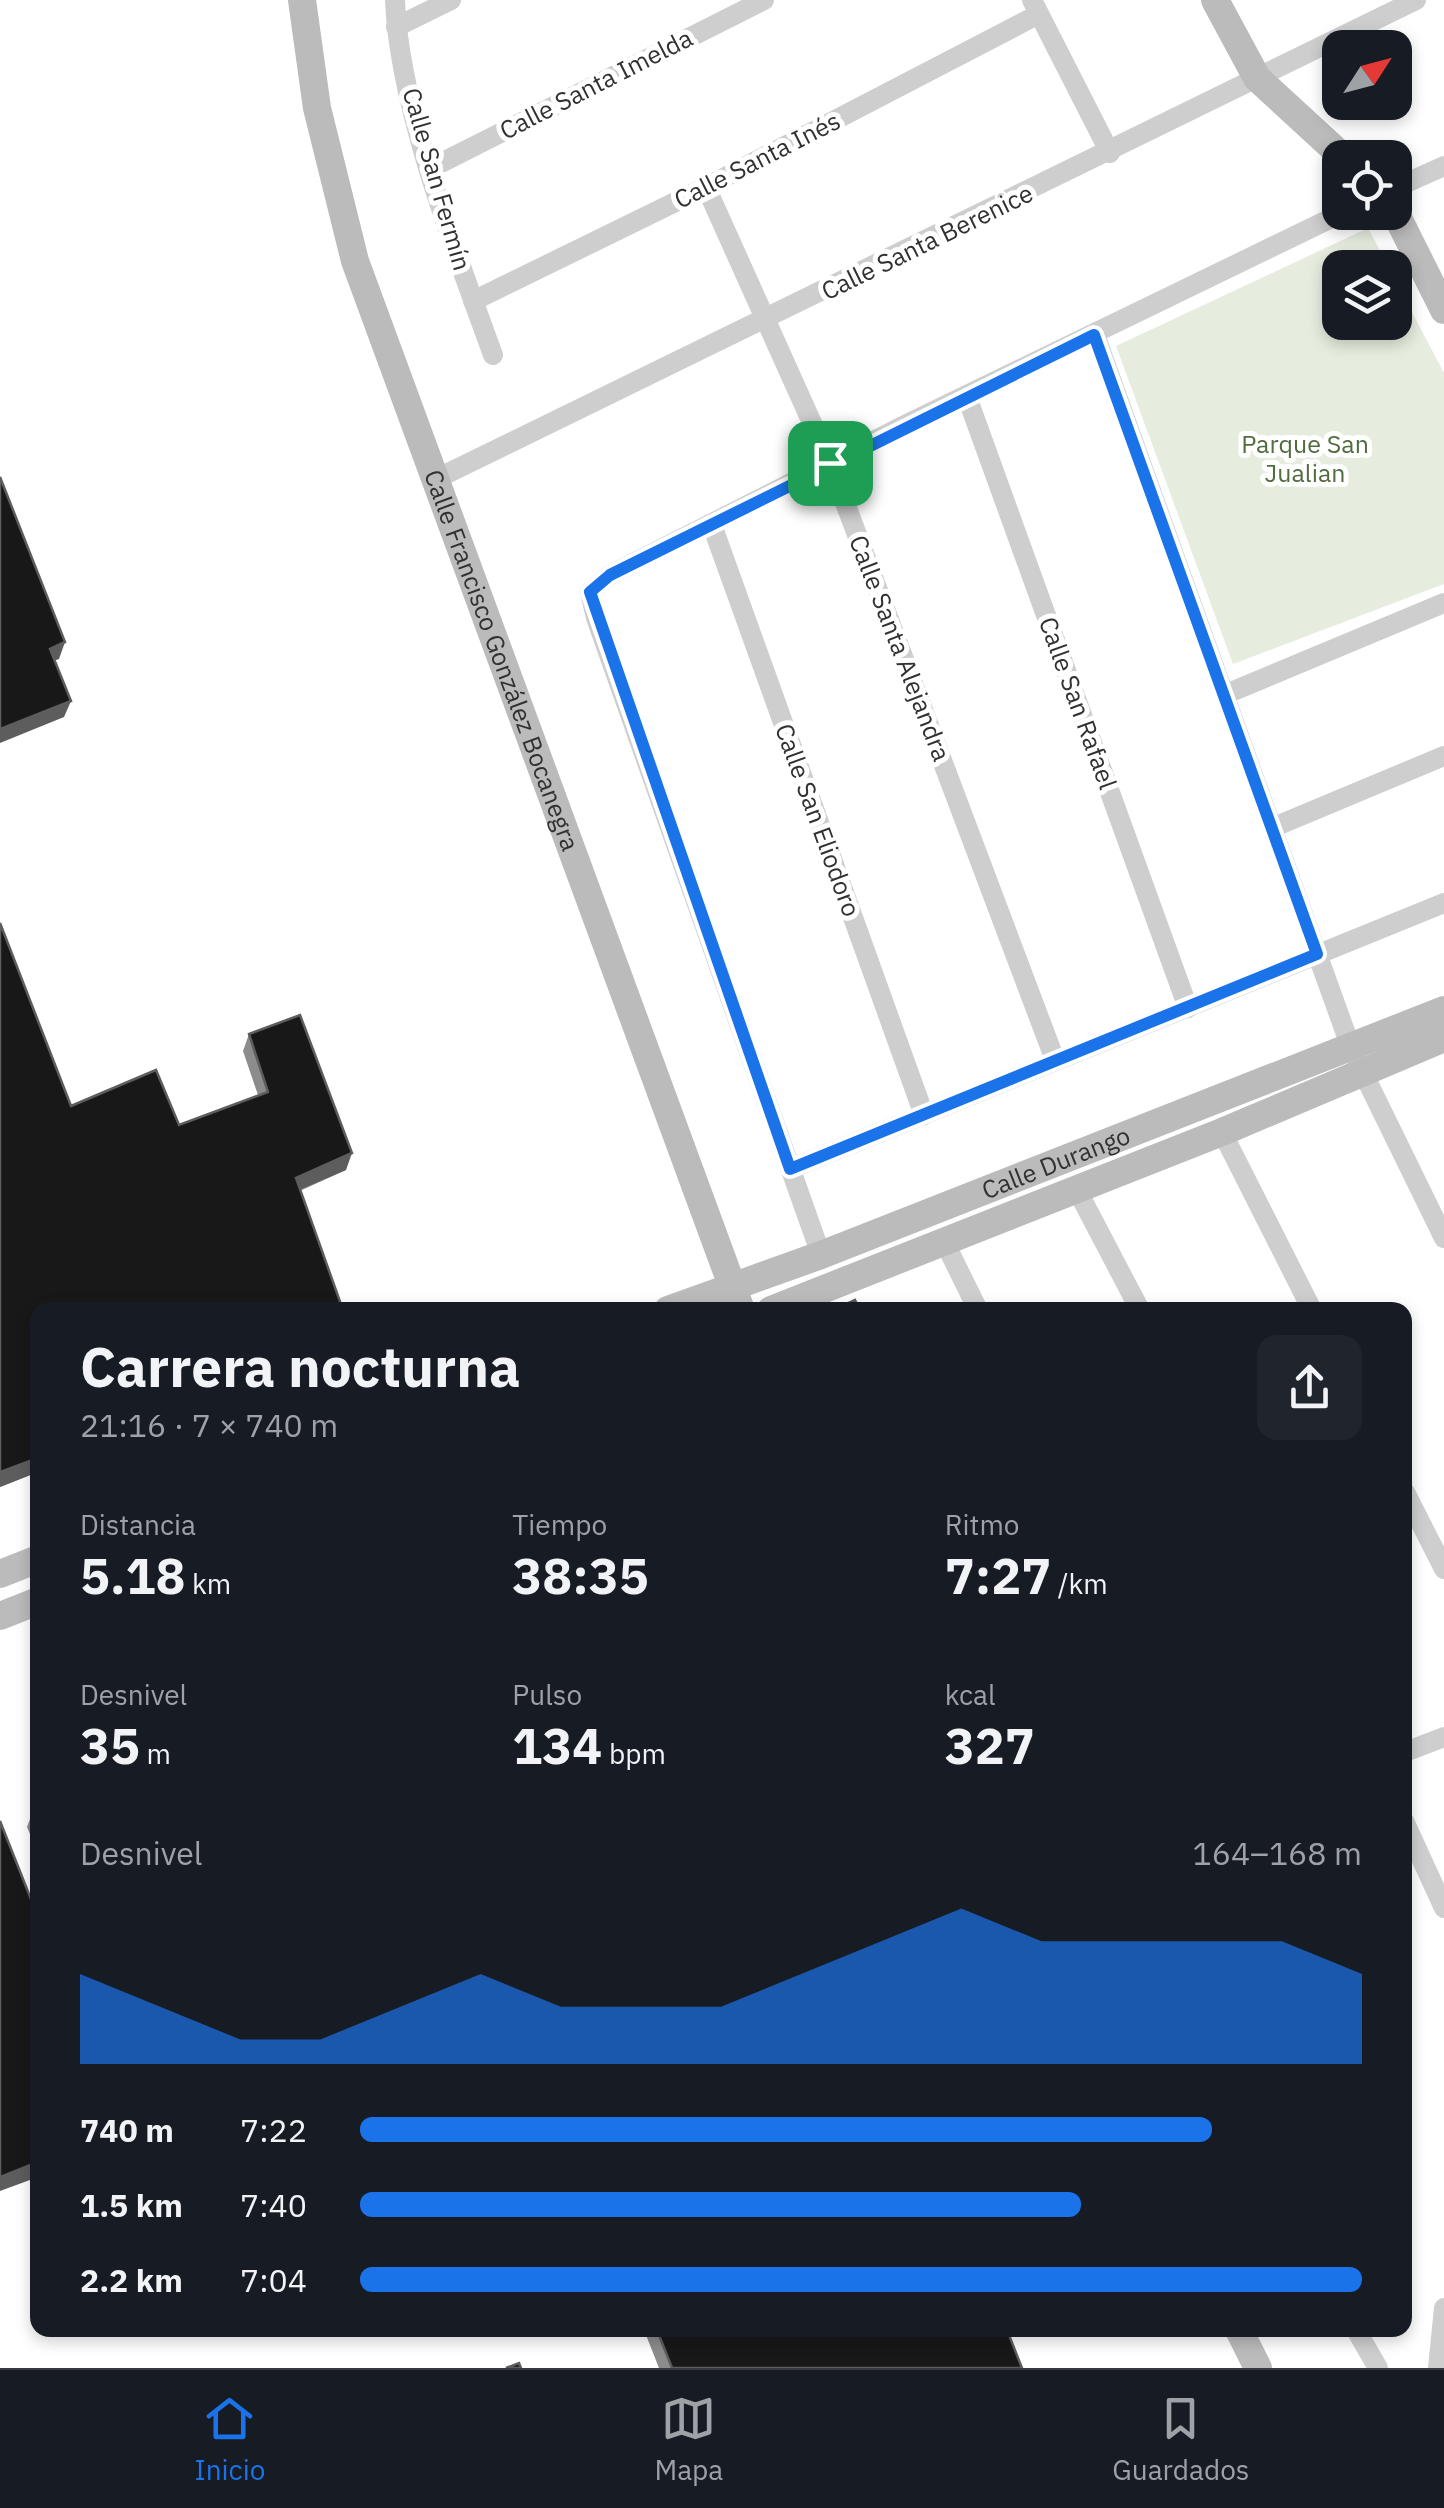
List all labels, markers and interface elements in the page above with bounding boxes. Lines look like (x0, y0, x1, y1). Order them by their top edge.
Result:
street label: Calle Santa Imelda (494, 21, 698, 146)
north arrow (1322, 30, 1412, 120)
map controls (1322, 30, 1412, 340)
street label: Calle San Fermín (396, 84, 479, 274)
street label: Calle Santa Inés (668, 103, 845, 216)
button: locate (1322, 140, 1412, 230)
street label: Calle Santa Berenice (816, 176, 1038, 307)
button: layers (1322, 250, 1412, 340)
pin (788, 421, 873, 506)
park label: Parque San Jualian (1241, 427, 1369, 489)
icon: arrive (803, 436, 858, 491)
street label: Calle Francisco González Bocanegra (417, 465, 588, 855)
street label: Calle Santa Alejandra (842, 530, 959, 765)
street label: Calle San Rafael (1032, 612, 1125, 794)
street label: Calle San Eliodoro (768, 719, 869, 921)
street label: Calle Durango (977, 1118, 1135, 1206)
text: Carrera nocturna (80, 1331, 520, 1402)
button: share (1257, 1335, 1362, 1440)
text: 21:16 · 7 × 740 m (80, 1404, 338, 1446)
text: Distancia (80, 1506, 196, 1543)
text: Tiempo (512, 1506, 607, 1543)
text: Ritmo (945, 1506, 1020, 1543)
text: 5.18 (80, 1543, 186, 1608)
text: 38:35 (512, 1543, 649, 1608)
text: 7:27 (945, 1543, 1051, 1608)
text: km (186, 1565, 231, 1602)
text: /km (1051, 1565, 1108, 1602)
text: Desnivel (80, 1676, 187, 1713)
text: Pulso (512, 1676, 582, 1713)
text: kcal (945, 1676, 996, 1713)
text: 35 (80, 1713, 140, 1778)
text: 134 (512, 1713, 602, 1778)
text: 327 (945, 1713, 1035, 1778)
text: m (140, 1735, 171, 1772)
text: bpm (602, 1735, 666, 1772)
text: Desnivel (80, 1832, 203, 1874)
text: 164–168 m (1192, 1832, 1362, 1874)
text: 740 m (80, 2109, 174, 2151)
text: 7:22 (240, 2109, 307, 2151)
text: 1.5 km (80, 2184, 183, 2226)
text: 7:40 (240, 2184, 307, 2226)
text: 2.2 km (80, 2259, 183, 2301)
text: 7:04 (240, 2259, 307, 2301)
tab: Inicio (195, 2391, 265, 2488)
tab: Mapa (654, 2391, 723, 2488)
tab: Guardados (1112, 2391, 1249, 2488)

